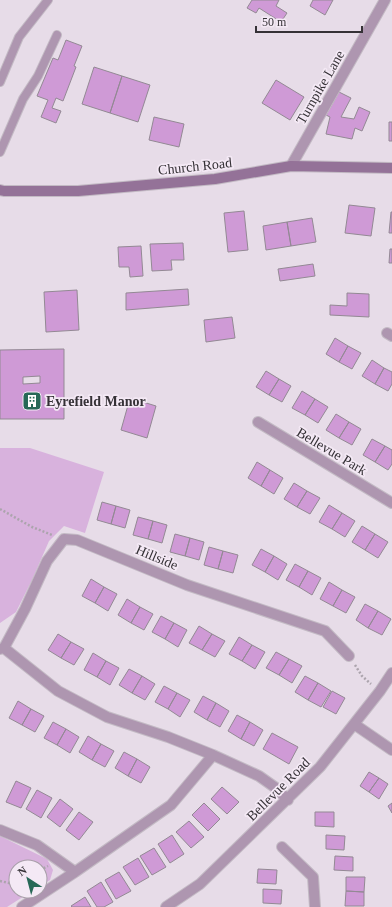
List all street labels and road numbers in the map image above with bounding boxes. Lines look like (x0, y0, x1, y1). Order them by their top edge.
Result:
street label: Turnpike Lane (293, 48, 348, 127)
street label: Church Road (157, 155, 233, 178)
street label: Bellevue Park (294, 425, 369, 478)
street label: Hillside (133, 542, 180, 573)
street label: Bellevue Road (244, 755, 313, 824)

